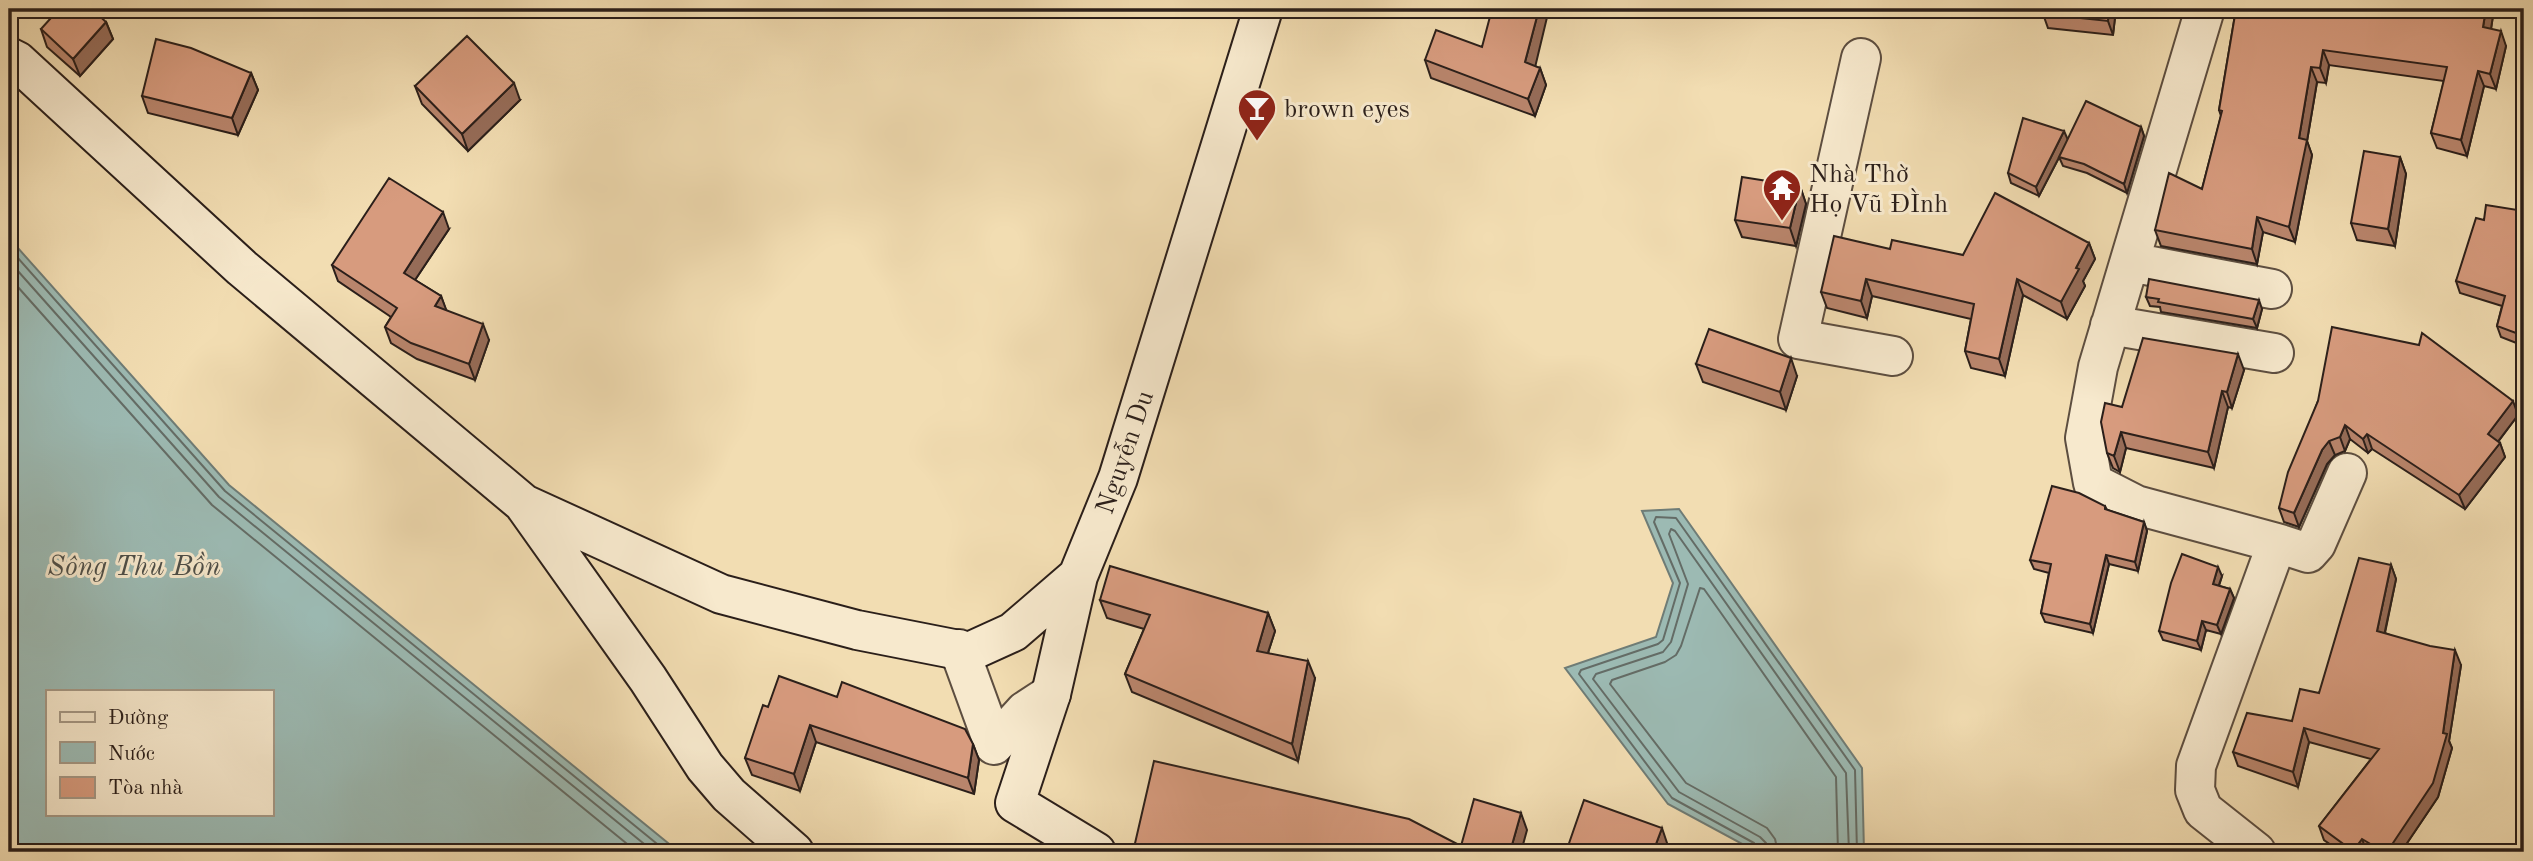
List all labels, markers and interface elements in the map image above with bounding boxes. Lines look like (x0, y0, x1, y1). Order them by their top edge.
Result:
bar icon: brown eyes (1236, 87, 1278, 142)
place label: brown eyes (1284, 97, 1410, 123)
place label: Nhà Thờ Họ Vũ ĐÌnh (1809, 162, 1948, 218)
temple icon: Nhà Thờ Họ Vũ ĐÌnh (1761, 167, 1803, 222)
street label: Nguyễn Du (1091, 387, 1159, 518)
water label: Sông Thu Bồn (47, 551, 221, 582)
legend (46, 690, 273, 816)
text: Đường (108, 708, 169, 729)
text: Nước (108, 744, 155, 765)
text: Tòa nhà (108, 778, 183, 799)

